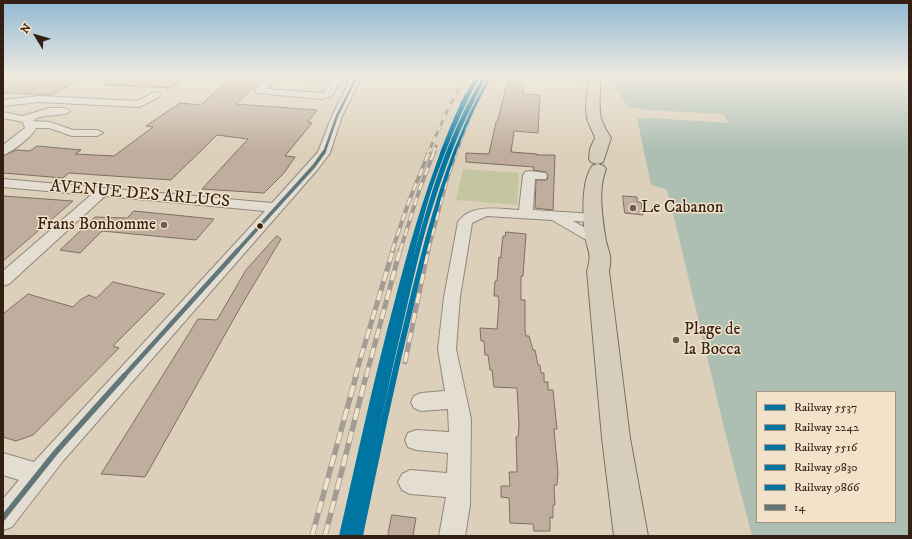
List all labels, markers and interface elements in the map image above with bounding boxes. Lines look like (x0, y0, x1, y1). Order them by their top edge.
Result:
north arrow (16, 16, 56, 56)
text: N (18, 21, 35, 37)
street label: AVENUE DES ARLUCS (49, 177, 231, 213)
place label: Le Cabanon (641, 198, 724, 218)
marker: Le Cabanon (628, 203, 638, 213)
place label: Frans Bonhomme (37, 215, 156, 235)
marker: Frans Bonhomme (159, 220, 169, 230)
unlabelled marker (255, 221, 265, 231)
place label: Plage de la Bocca (684, 320, 741, 360)
marker: Plage de la Bocca (671, 335, 681, 345)
legend (756, 391, 896, 523)
text: Railway 5537 (794, 400, 857, 415)
text: Railway 2242 (794, 420, 859, 435)
text: Railway 5516 (794, 440, 857, 455)
text: Railway 9830 (794, 460, 858, 475)
text: Railway 9866 (794, 480, 859, 495)
text: 14 (794, 500, 805, 515)

